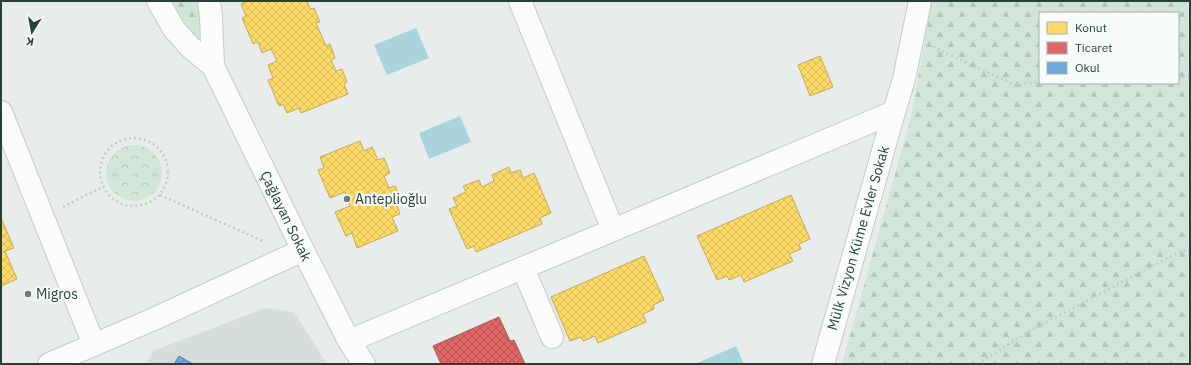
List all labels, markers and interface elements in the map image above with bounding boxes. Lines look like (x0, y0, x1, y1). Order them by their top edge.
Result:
north arrow (12, 12, 52, 52)
legend (1039, 12, 1179, 84)
text: Konut (1075, 20, 1107, 35)
text: K (25, 34, 35, 49)
text: Ticaret (1075, 40, 1112, 55)
text: Okul (1075, 60, 1100, 75)
street label: Mülk Vizyon Küme Evler Sokak (823, 143, 893, 332)
street label: Çağlayan Sokak (256, 168, 316, 265)
place label: Anteplioğlu (355, 190, 427, 208)
marker: Anteplioğlu (342, 194, 352, 204)
place label: Migros (36, 285, 78, 303)
marker: Migros (23, 289, 33, 299)

